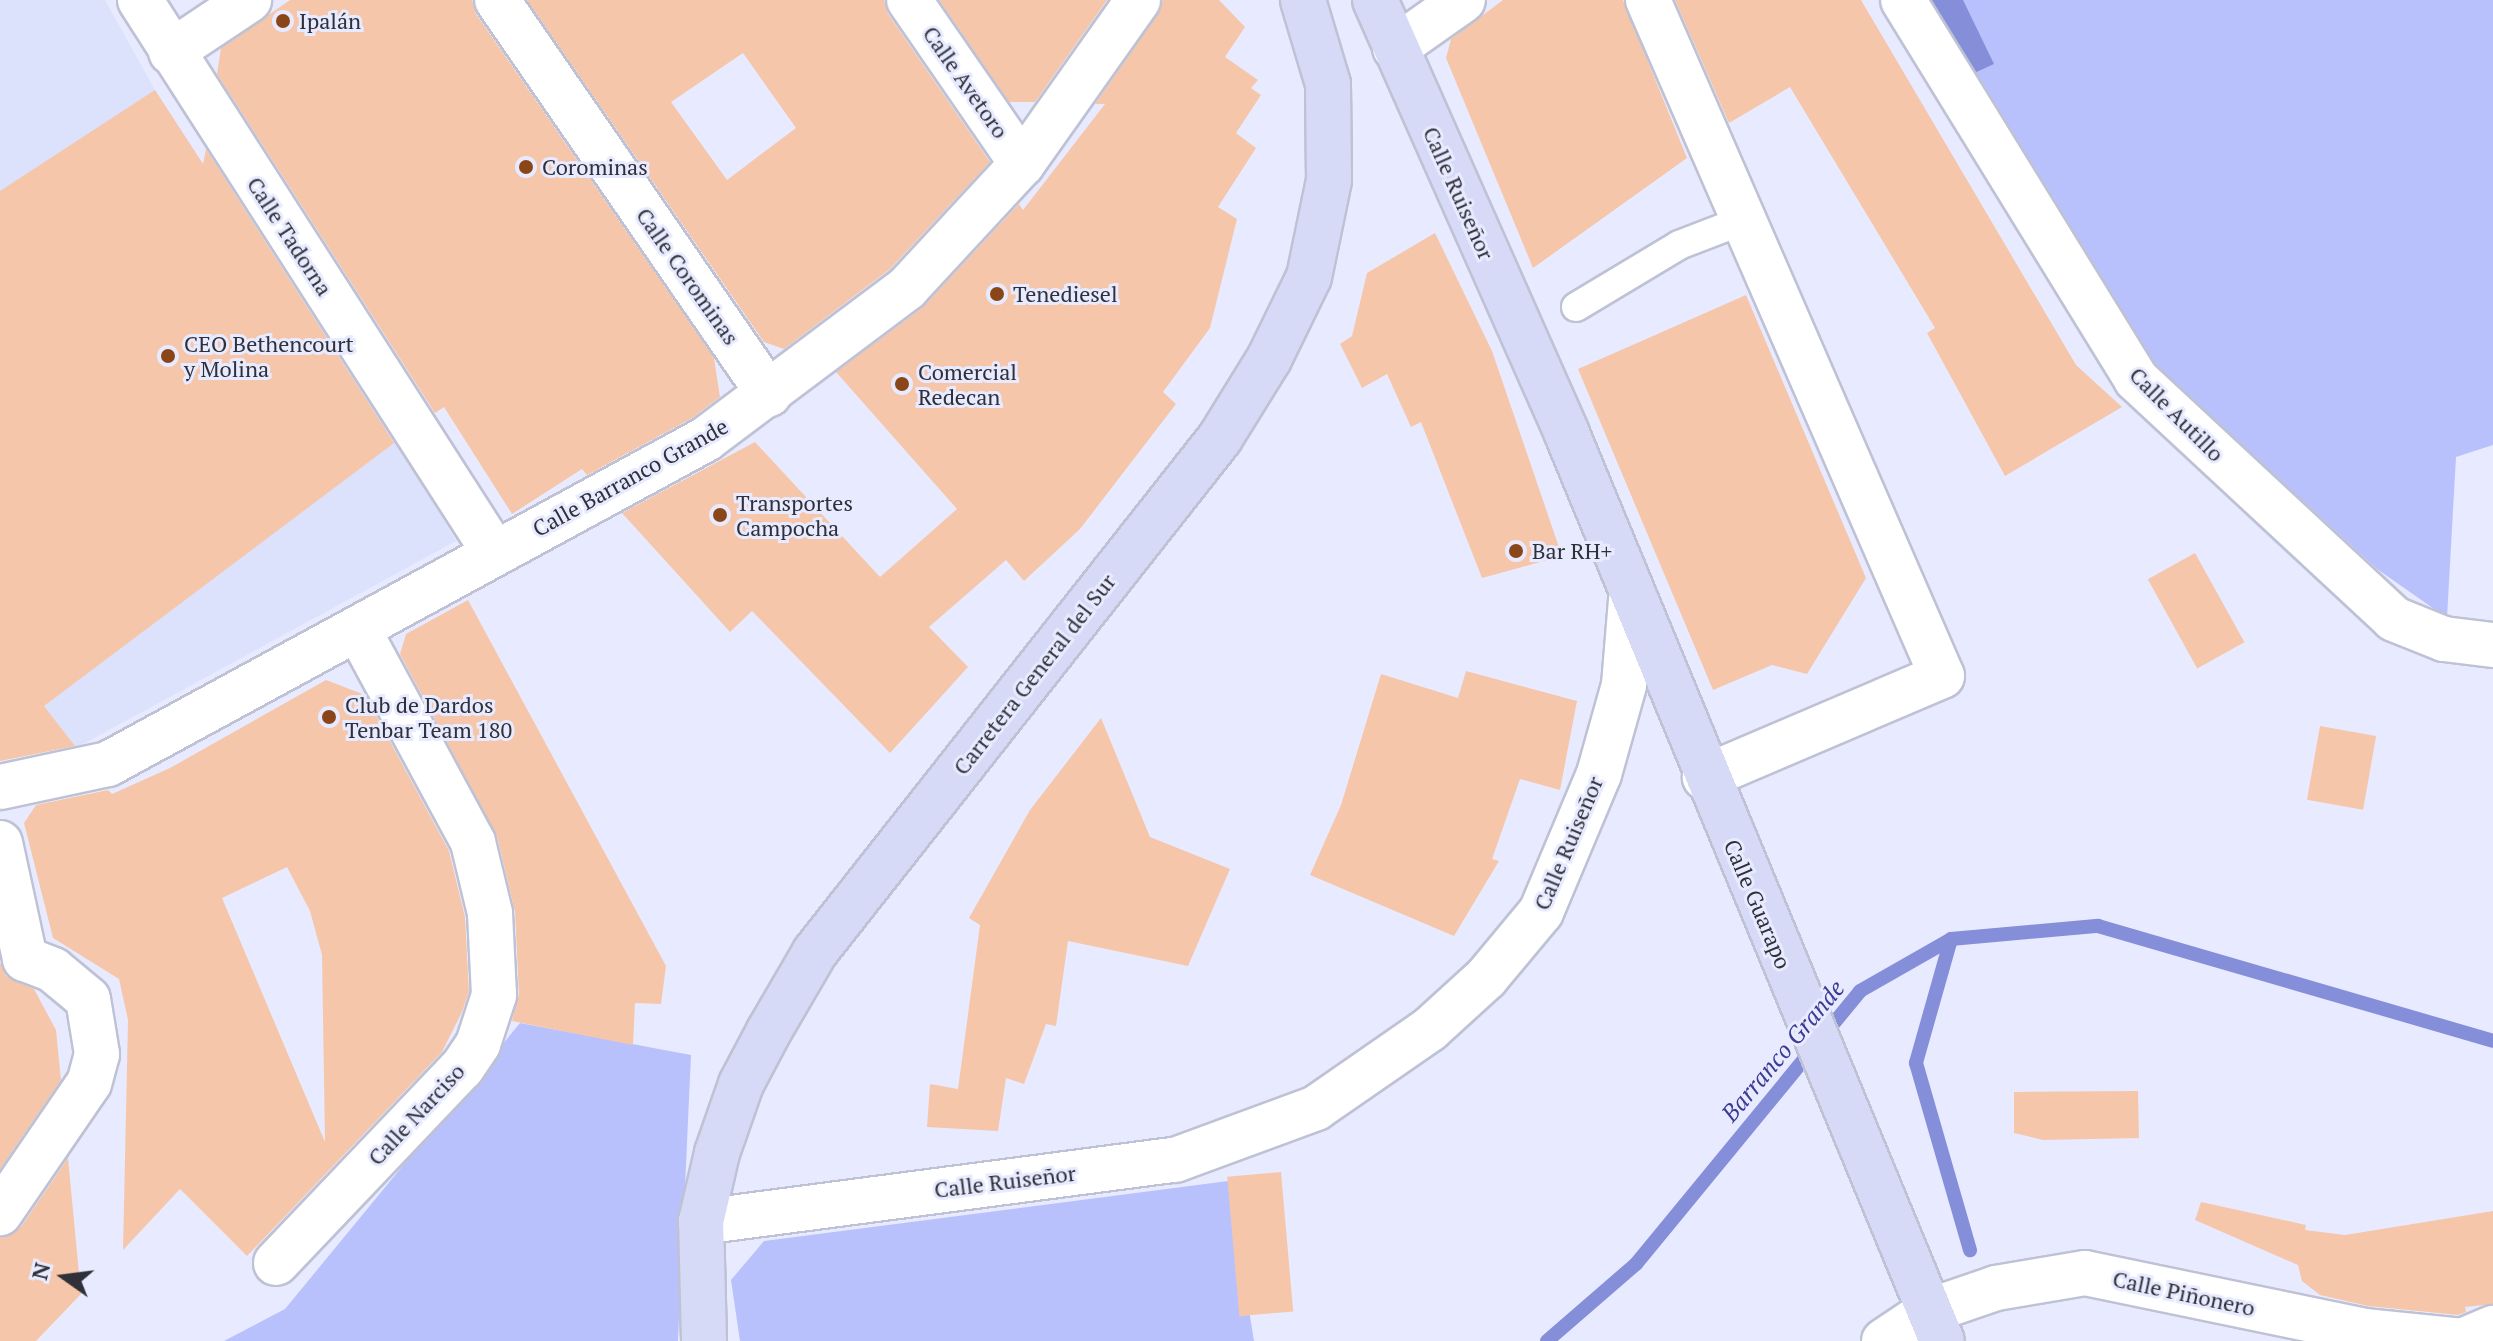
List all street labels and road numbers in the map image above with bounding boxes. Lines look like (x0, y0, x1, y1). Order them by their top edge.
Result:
street label: Calle Avetoro (918, 21, 1014, 143)
street label: Calle Ruiseñor (1418, 123, 1500, 263)
street label: Calle Tadorna (242, 172, 338, 300)
street label: Calle Corominas (631, 203, 745, 349)
street label: Calle Autillo (2124, 361, 2230, 467)
street label: Calle Barranco Grande (528, 412, 732, 542)
street label: Carretera General del Sur (947, 568, 1121, 780)
street label: Calle Ruiseñor (1528, 772, 1608, 914)
street label: Calle Guarapo (1719, 835, 1797, 973)
street label: Calle Narciso (362, 1058, 470, 1170)
street label: Calle Ruiseñor (933, 1159, 1077, 1203)
street label: Calle Piñonero (2111, 1265, 2257, 1321)

